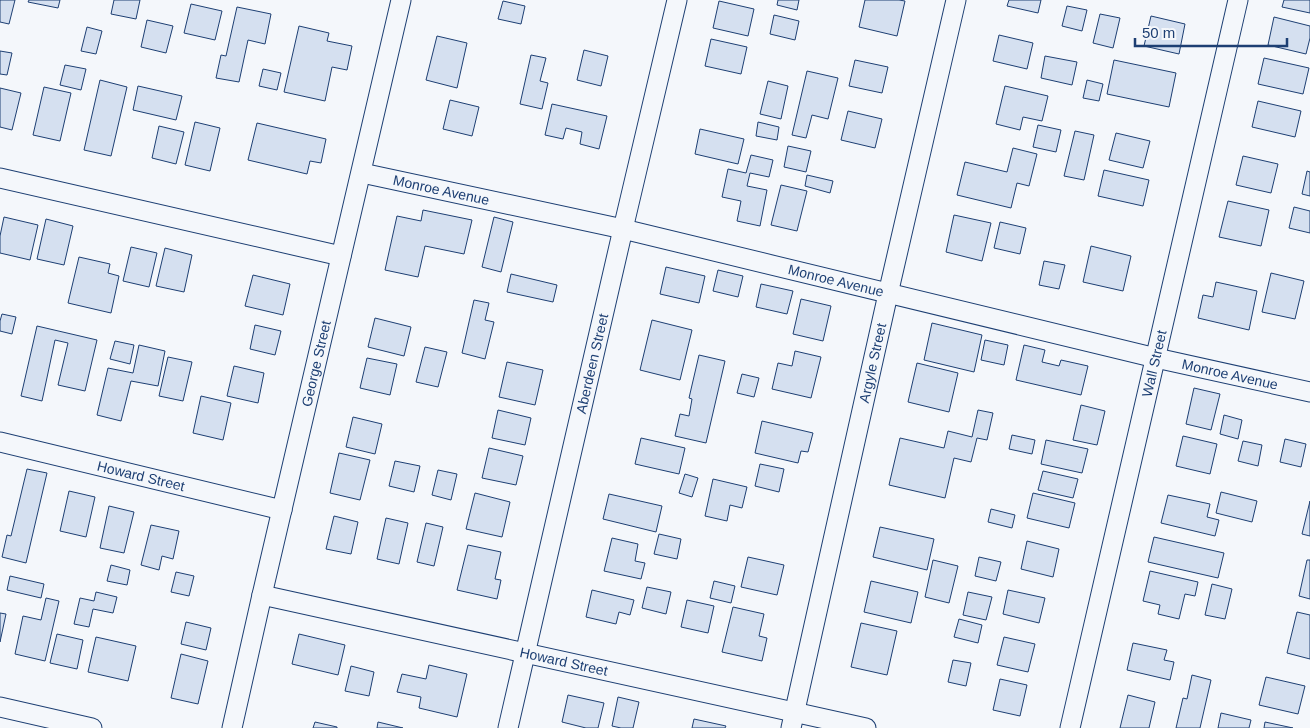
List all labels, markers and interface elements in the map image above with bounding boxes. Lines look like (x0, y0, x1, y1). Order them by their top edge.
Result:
scale bar (1135, 15, 1288, 47)
text: 50 m (1142, 24, 1175, 41)
street label: Monroe Avenue (392, 172, 491, 208)
street label: Monroe Avenue (786, 261, 886, 300)
street label: Aberdeen Street (573, 312, 611, 415)
street label: George Street (298, 319, 334, 408)
street label: Argyle Street (856, 322, 889, 404)
street label: Wall Street (1139, 329, 1170, 399)
street label: Monroe Avenue (1180, 356, 1280, 393)
street label: Howard Street (96, 458, 186, 494)
street label: Howard Street (518, 644, 609, 679)

